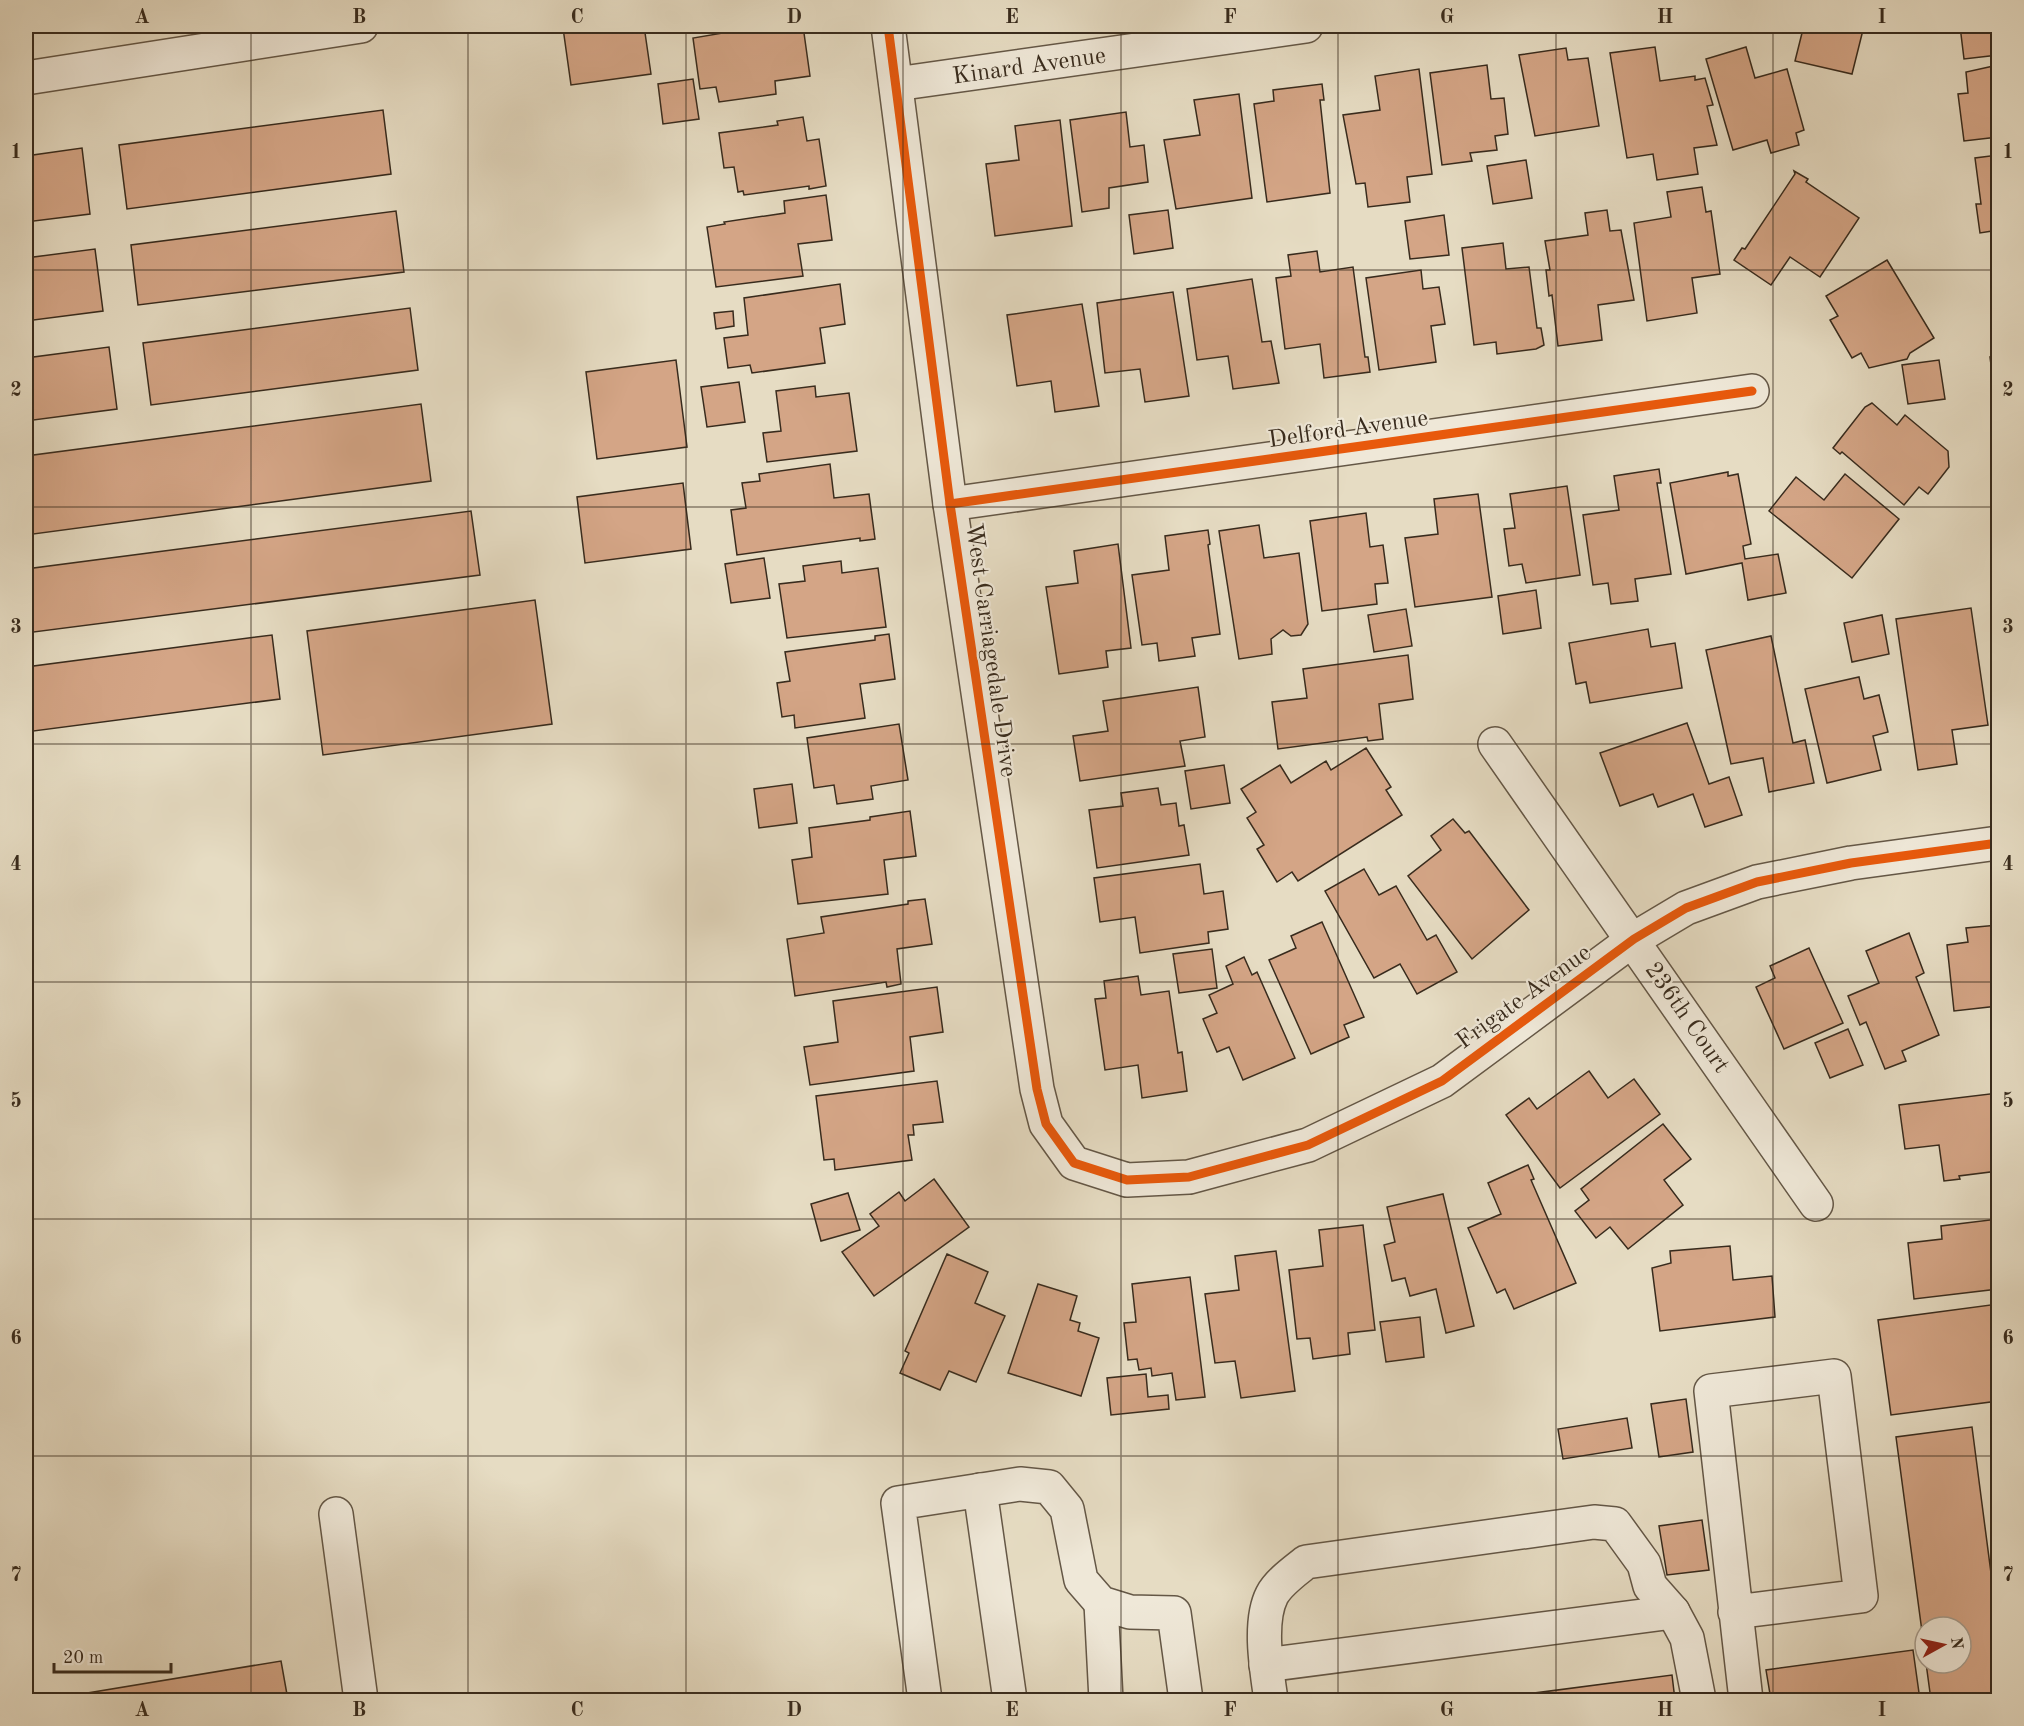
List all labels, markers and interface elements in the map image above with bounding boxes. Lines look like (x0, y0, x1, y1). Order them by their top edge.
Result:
text: A (134, 8, 150, 28)
text: B (352, 8, 366, 28)
text: C (570, 8, 584, 28)
text: D (786, 8, 802, 28)
text: E (1005, 8, 1019, 28)
text: F (1223, 8, 1237, 28)
text: G (1440, 8, 1454, 28)
text: H (1657, 8, 1673, 28)
text: I (1878, 8, 1886, 28)
street label: Kinard Avenue (951, 44, 1108, 90)
text: 1 (10, 143, 22, 163)
text: 1 (2002, 143, 2014, 163)
text: 2 (10, 381, 22, 401)
text: 2 (2002, 381, 2014, 401)
street label: Delford Avenue (1267, 407, 1430, 453)
street label: West Carriagedale Drive (960, 522, 1020, 779)
text: 3 (10, 618, 22, 638)
text: 3 (2002, 618, 2014, 638)
text: 4 (10, 855, 22, 875)
text: 4 (2002, 855, 2014, 875)
street label: Frigate Avenue (1453, 941, 1596, 1054)
street label: 236th Court (1640, 958, 1733, 1078)
text: 5 (10, 1091, 22, 1112)
text: 5 (2002, 1091, 2014, 1112)
text: 6 (10, 1329, 22, 1349)
text: 6 (2002, 1329, 2014, 1349)
text: 7 (10, 1566, 22, 1586)
text: 7 (2002, 1566, 2014, 1586)
north arrow (1913, 1615, 1973, 1675)
scale bar (54, 1636, 171, 1674)
text: N (1947, 1636, 1965, 1651)
text: 20 m (63, 1649, 103, 1667)
text: A (134, 1701, 150, 1721)
text: B (352, 1701, 366, 1721)
text: C (570, 1701, 584, 1721)
text: D (786, 1701, 802, 1721)
text: E (1005, 1701, 1019, 1721)
text: F (1223, 1701, 1237, 1721)
text: G (1440, 1701, 1454, 1721)
text: H (1657, 1701, 1673, 1721)
text: I (1878, 1701, 1886, 1721)

